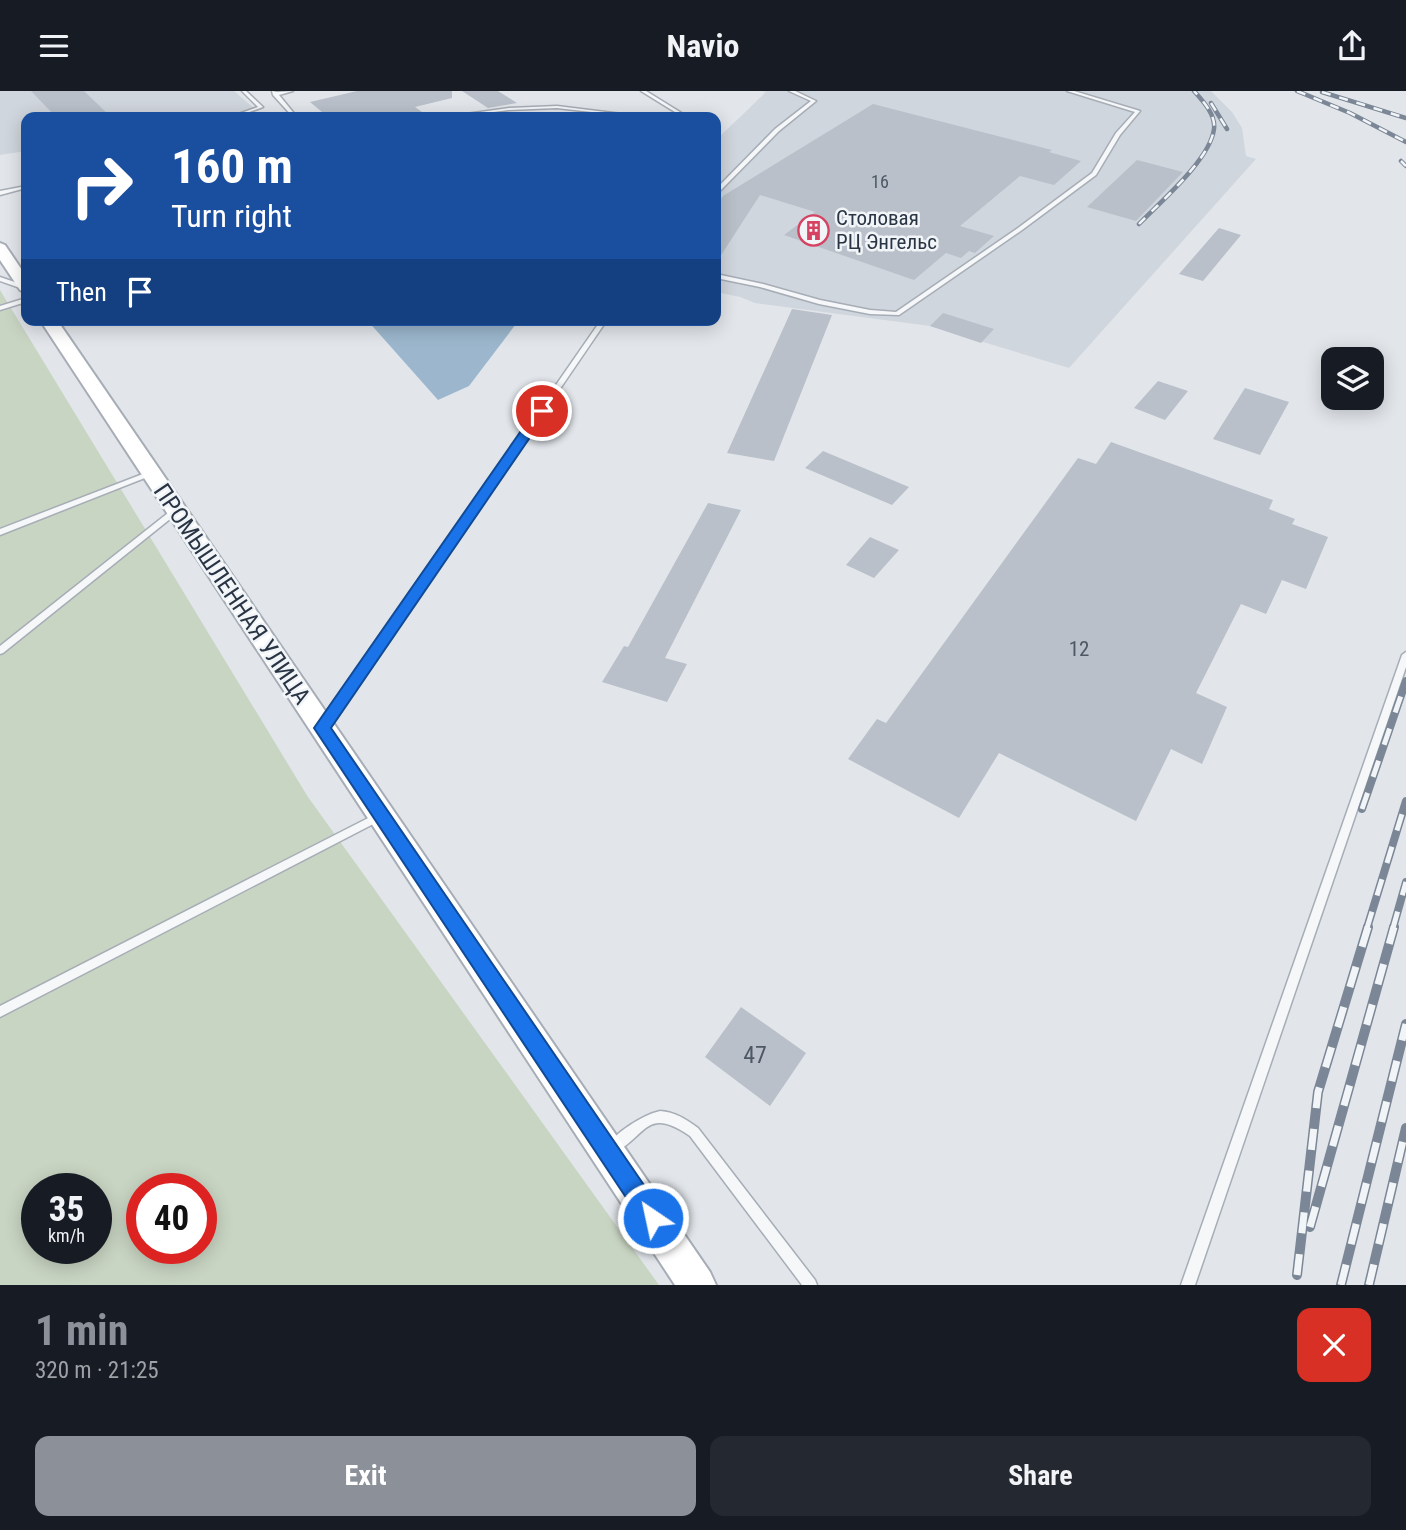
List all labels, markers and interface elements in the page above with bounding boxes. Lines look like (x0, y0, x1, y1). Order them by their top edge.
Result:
icon: menu (35, 27, 73, 65)
text: Navio (667, 27, 739, 65)
icon: share (1333, 27, 1371, 65)
text: 160 m (171, 138, 293, 195)
icon: right (56, 140, 147, 231)
house number: 16 (871, 171, 889, 192)
text: Turn right (171, 197, 292, 235)
place label: Столовая РЦ Энгельс (836, 206, 937, 254)
building icon: Столовая РЦ Энгельс (796, 213, 830, 247)
icon: arrive (121, 273, 159, 311)
text: Then (56, 277, 107, 307)
map controls (1321, 347, 1384, 410)
button: layers (1321, 347, 1384, 410)
pin (512, 381, 572, 441)
icon: arrive (523, 392, 561, 430)
street label: ПРОМЫШЛЕННАЯ УЛИЦА (148, 479, 316, 710)
house number: 12 (1069, 637, 1089, 661)
house number: 47 (743, 1041, 767, 1069)
speed limit sign: 40 (126, 1173, 217, 1264)
position arrow (616, 1181, 690, 1255)
text: 35 (49, 1189, 84, 1230)
text: km/h (48, 1225, 85, 1246)
text: 1 min (35, 1306, 128, 1355)
button: close (1297, 1308, 1371, 1382)
text: 320 m · 21:25 (35, 1357, 159, 1384)
button: Exit (35, 1436, 696, 1516)
button: Share (710, 1436, 1371, 1516)

